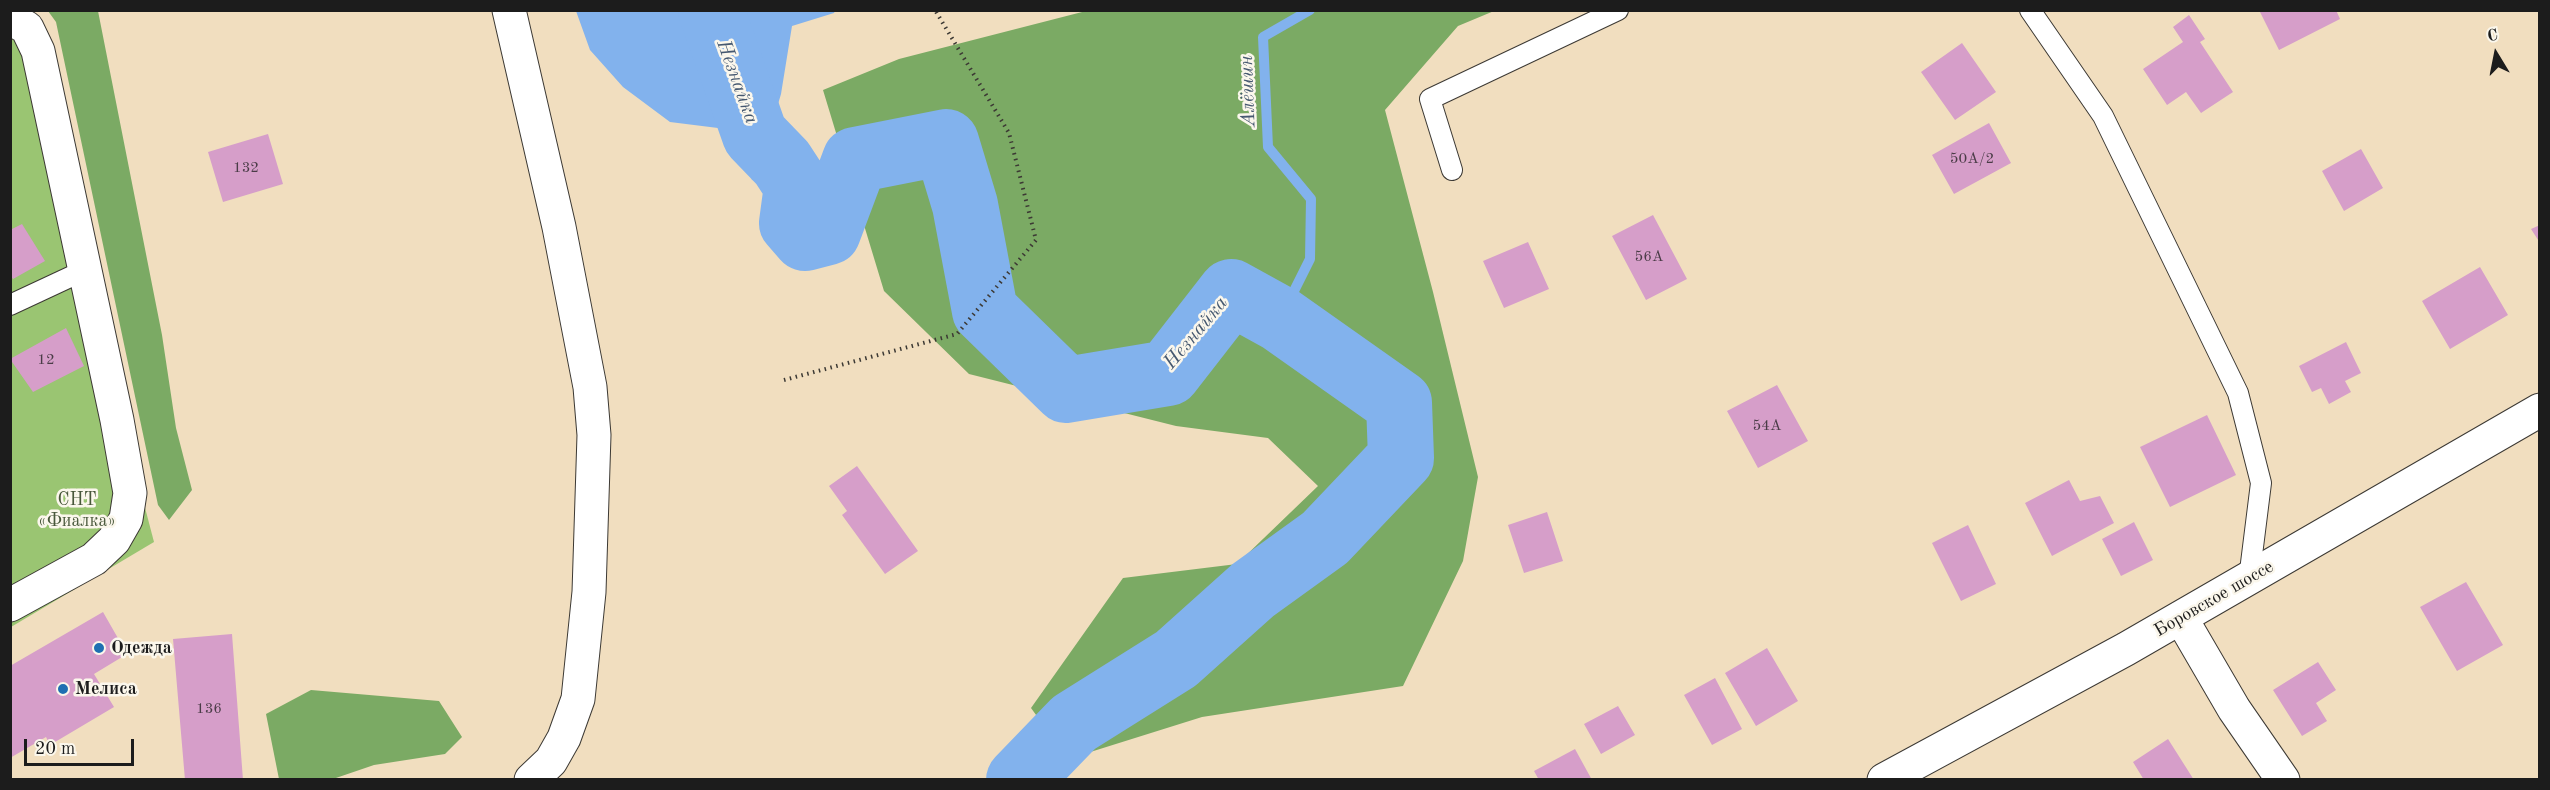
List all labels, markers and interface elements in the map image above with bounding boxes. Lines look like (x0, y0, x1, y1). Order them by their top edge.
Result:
north arrow (2466, 24, 2526, 84)
text: С (2486, 27, 2499, 45)
water label: Незнайка (711, 37, 763, 127)
water label: Алёшин (1235, 55, 1261, 127)
house number: 50А/2 (1950, 150, 1994, 168)
house number: 132 (233, 159, 259, 177)
house number: 56А (1635, 248, 1663, 266)
water label: Незнайка (1159, 292, 1233, 374)
house number: 12 (37, 351, 55, 369)
house number: 54А (1753, 417, 1781, 435)
park label: СНТ «Фиалка» (38, 489, 116, 532)
street label: Боровское шоссе (2150, 556, 2278, 642)
place label: Одежда (111, 637, 172, 659)
marker: Одежда (92, 641, 106, 655)
place label: Мелиса (75, 678, 137, 700)
marker: Мелиса (56, 682, 70, 696)
house number: 136 (196, 700, 222, 718)
scale bar (27, 727, 136, 765)
text: 20 m (35, 740, 75, 758)

